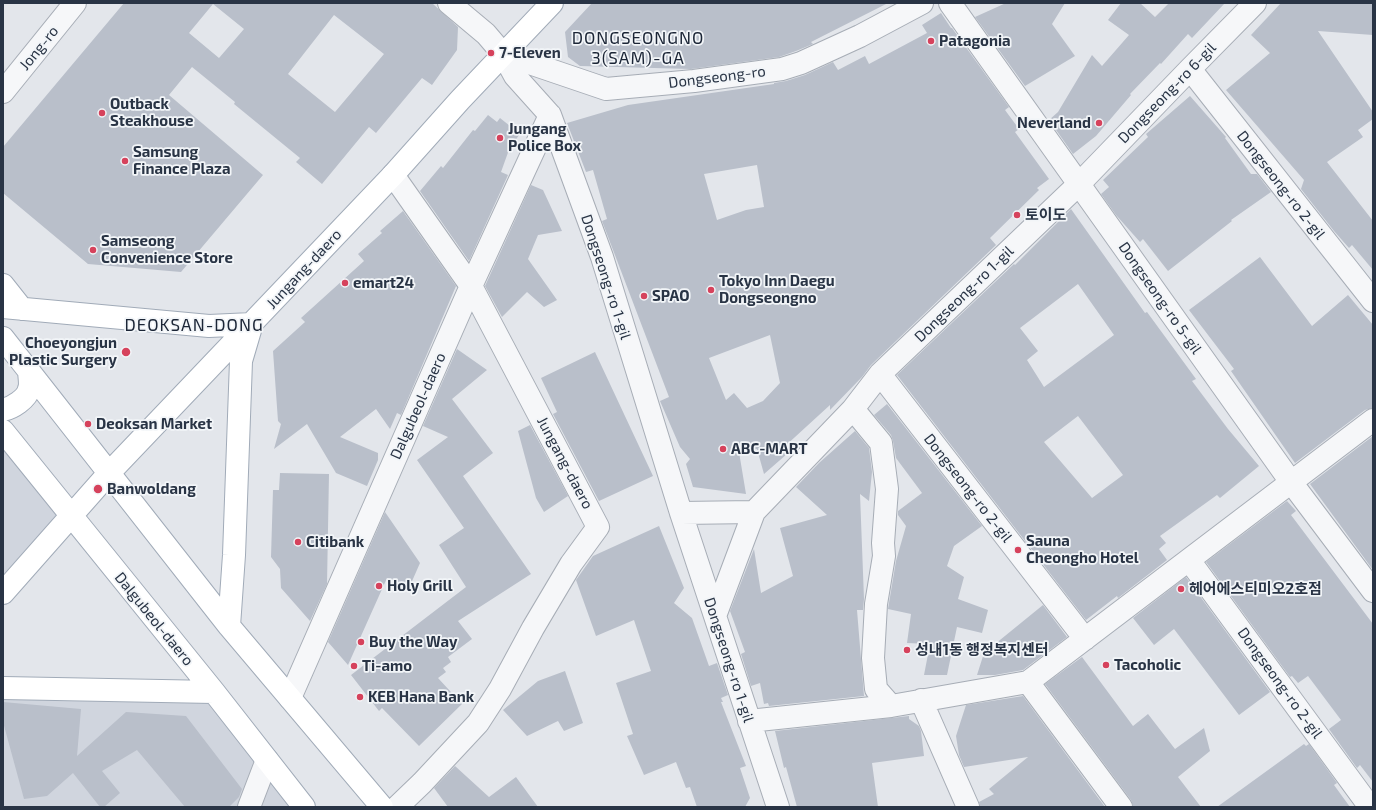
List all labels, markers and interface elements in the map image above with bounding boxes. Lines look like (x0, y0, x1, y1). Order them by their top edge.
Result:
street label: Jong-ro (16, 22, 62, 74)
district label: DONGSEONGNO 3(SAM)-GA (572, 28, 704, 68)
place label: Patagonia (939, 32, 1011, 50)
marker: Patagonia (926, 36, 936, 46)
street label: Dongseong-ro 6-gil (1114, 39, 1220, 147)
place label: 7-Eleven (499, 44, 561, 62)
marker: 7-Eleven (486, 48, 496, 58)
street label: Dongseong-ro (667, 62, 767, 92)
place label: Outback Steakhouse (110, 95, 193, 130)
marker: Outback Steakhouse (97, 108, 107, 118)
place label: Neverland (1017, 114, 1091, 132)
marker: Neverland (1094, 118, 1104, 128)
place label: Jungang Police Box (508, 120, 581, 155)
street label: Dongseong-ro 2-gil (1233, 127, 1329, 243)
marker: Jungang Police Box (495, 133, 505, 143)
place label: Samsung Finance Plaza (133, 143, 230, 178)
marker: Samsung Finance Plaza (120, 156, 130, 166)
place label: 토이도 (1025, 206, 1066, 224)
marker: 토이도 (1012, 210, 1022, 220)
street label: Dongseong-ro 1-gil (577, 212, 635, 342)
street label: Jungang-daero (263, 226, 345, 312)
place label: Samseong Convenience Store (101, 232, 233, 267)
street label: Dongseong-ro 5-gil (1115, 239, 1205, 357)
street label: Dongseong-ro 1-gil (911, 242, 1017, 346)
marker: Samseong Convenience Store (88, 245, 98, 255)
place label: Tokyo Inn Daegu Dongseongno (719, 272, 835, 307)
place label: emart24 (353, 274, 414, 292)
marker: emart24 (340, 278, 350, 288)
marker: Tokyo Inn Daegu Dongseongno (706, 285, 716, 295)
place label: SPAO (652, 287, 690, 305)
marker: SPAO (639, 291, 649, 301)
district label: DEOKSAN-DONG (124, 315, 264, 335)
place label: Choeyongjun Plastic Surgery (9, 334, 117, 369)
marker: Choeyongjun Plastic Surgery (120, 346, 132, 358)
street label: Dalgubeol-daero (386, 350, 450, 462)
street label: Jungang-daero (533, 414, 597, 512)
place label: Deoksan Market (96, 415, 212, 433)
marker: Deoksan Market (83, 419, 93, 429)
street label: Dongseong-ro 2-gil (920, 430, 1016, 546)
place label: ABC-MART (731, 440, 807, 458)
marker: ABC-MART (718, 444, 728, 454)
place label: Banwoldang (107, 480, 196, 498)
marker: Banwoldang (92, 483, 104, 495)
place label: Sauna Cheongho Hotel (1026, 532, 1139, 567)
place label: Citibank (306, 533, 364, 551)
marker: Citibank (293, 537, 303, 547)
marker: Sauna Cheongho Hotel (1013, 545, 1023, 555)
street label: Dalgubeol-daero (111, 569, 197, 669)
place label: Holy Grill (387, 577, 453, 595)
place label: 헤어에스티미오2호점 (1189, 580, 1322, 598)
marker: Holy Grill (374, 581, 384, 591)
marker: 헤어에스티미오2호점 (1176, 584, 1186, 594)
street label: Dongseong-ro 1-gil (700, 595, 758, 725)
street label: Dongseong-ro 2-gil (1234, 624, 1326, 742)
place label: Buy the Way (369, 633, 458, 651)
marker: Buy the Way (356, 637, 366, 647)
place label: 성내1동 행정복지센터 (915, 641, 1049, 659)
marker: 성내1동 행정복지센터 (902, 645, 912, 655)
place label: Tacoholic (1114, 656, 1181, 674)
place label: Ti-amo (362, 657, 412, 675)
marker: Tacoholic (1101, 660, 1111, 670)
marker: Ti-amo (349, 661, 359, 671)
place label: KEB Hana Bank (368, 688, 474, 706)
marker: KEB Hana Bank (355, 692, 365, 702)

